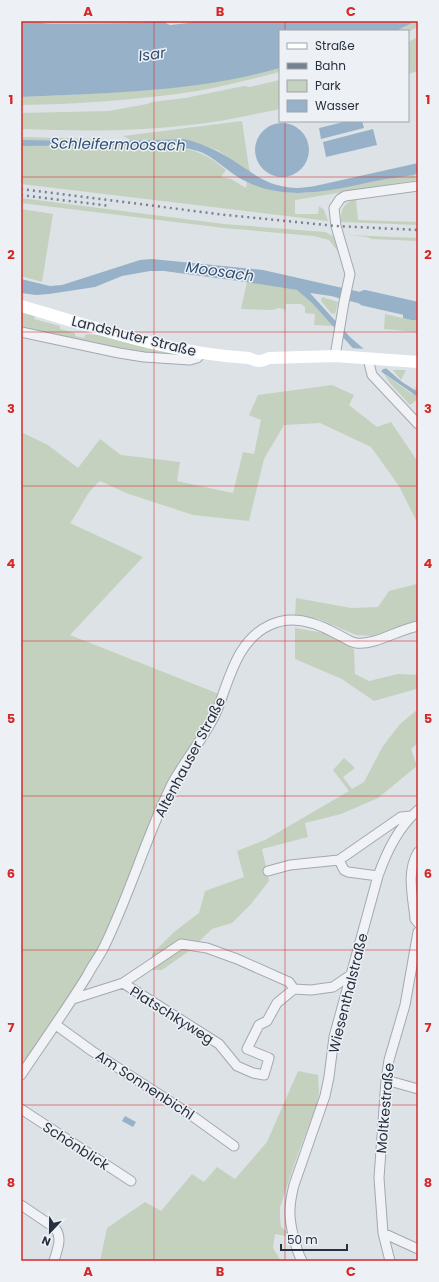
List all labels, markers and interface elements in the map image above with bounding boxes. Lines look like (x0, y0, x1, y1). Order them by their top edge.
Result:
text: A (83, 2, 93, 21)
text: B (216, 2, 225, 21)
text: C (346, 2, 356, 21)
legend (279, 30, 409, 122)
text: Straße (315, 37, 355, 54)
water label: Isar (137, 42, 167, 66)
text: Bahn (315, 57, 346, 74)
text: Park (315, 77, 342, 94)
text: 1 (9, 90, 13, 109)
text: 1 (426, 90, 430, 109)
text: Wasser (315, 97, 360, 114)
water label: Schleifermoosach (50, 132, 186, 156)
text: 2 (7, 245, 15, 264)
text: 2 (424, 245, 432, 264)
water label: Moosach (184, 256, 256, 286)
street label: Landshuter Straße (69, 311, 199, 361)
text: 3 (7, 399, 15, 418)
text: 3 (424, 399, 432, 418)
text: 4 (7, 554, 16, 573)
text: 4 (424, 554, 433, 573)
street label: Altenhauser Straße (150, 693, 230, 821)
text: 5 (7, 709, 15, 728)
text: 5 (424, 709, 432, 728)
text: 6 (7, 864, 15, 883)
text: 6 (424, 864, 432, 883)
street label: Wiesenthalstraße (323, 931, 373, 1055)
street label: Platschkyweg (126, 981, 218, 1049)
text: 7 (8, 1018, 15, 1037)
text: 7 (425, 1018, 432, 1037)
street label: Am Sonnenbichl (92, 1046, 198, 1124)
street label: Moltkestraße (371, 1062, 399, 1154)
street label: Schönblick (39, 1117, 114, 1175)
text: 8 (7, 1173, 15, 1192)
text: 8 (424, 1173, 432, 1192)
north arrow (30, 1212, 70, 1252)
scale bar (281, 1226, 347, 1252)
text: 50 m (287, 1231, 318, 1248)
text: N (39, 1232, 53, 1250)
text: A (83, 1262, 93, 1281)
text: B (216, 1262, 225, 1281)
text: C (346, 1262, 356, 1281)

